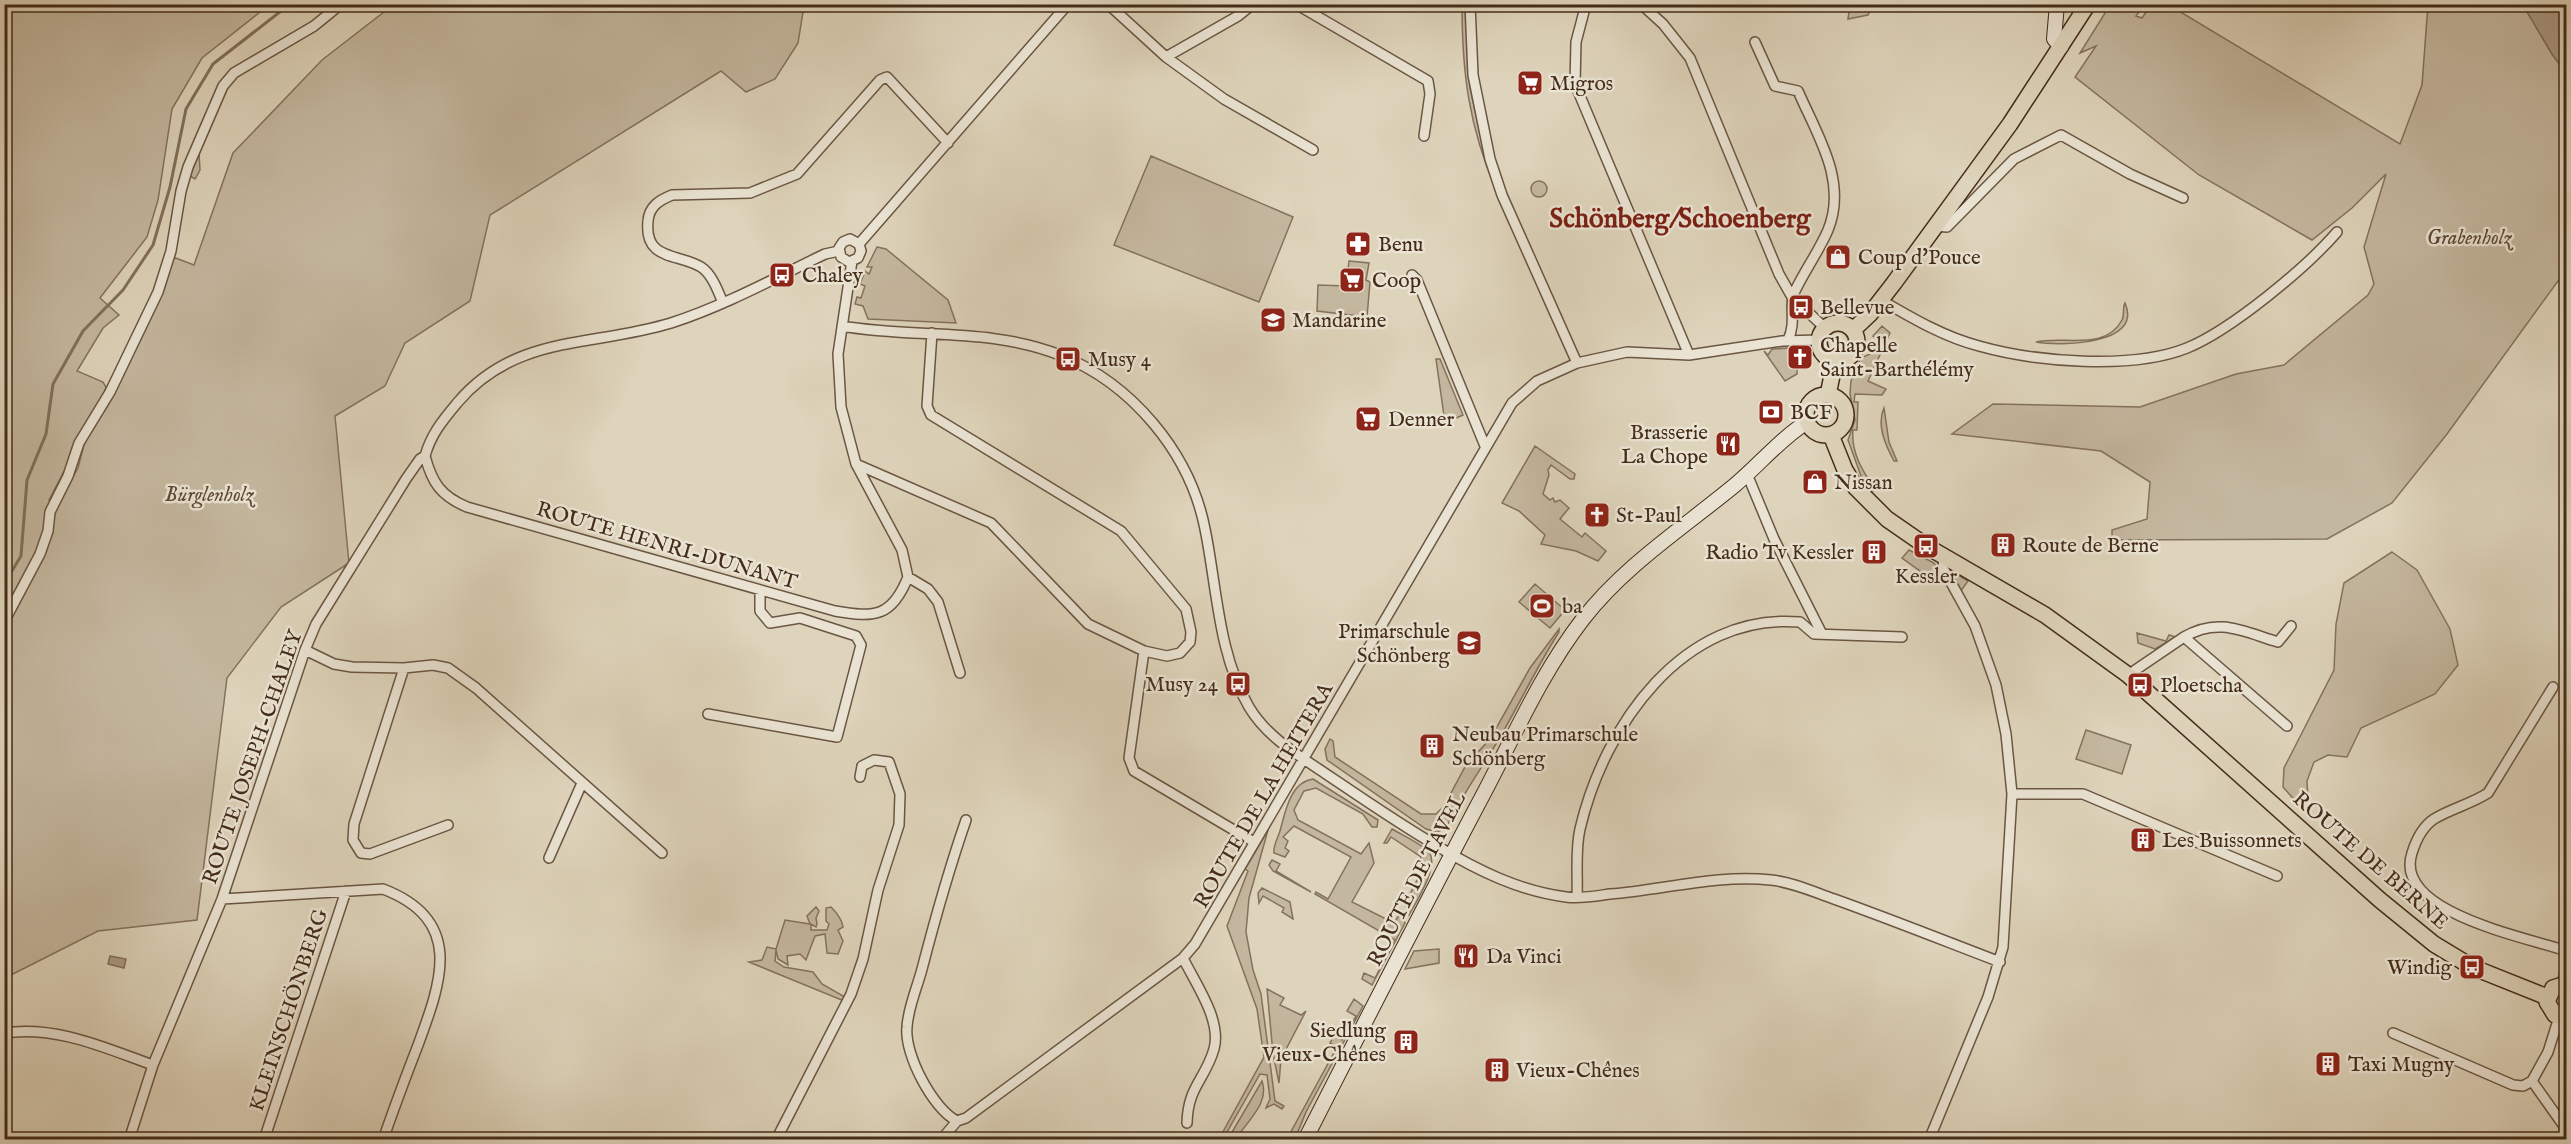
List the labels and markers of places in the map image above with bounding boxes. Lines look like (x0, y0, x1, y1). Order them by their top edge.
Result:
supermarket icon: Migros (1515, 68, 1545, 98)
place label: Migros (1550, 71, 1613, 98)
pharmacy icon: Benu (1343, 229, 1373, 259)
place label: Benu (1378, 232, 1424, 259)
shop icon: Coup d'Pouce (1823, 242, 1853, 272)
place label: Coup d'Pouce (1858, 245, 1981, 272)
bus stop icon: Chaley (767, 260, 797, 290)
place label: Chaley (802, 263, 864, 290)
supermarket icon: Coop (1337, 265, 1367, 295)
place label: Coop (1372, 268, 1421, 295)
bus stop icon: Bellevue (1786, 292, 1816, 322)
place label: Bellevue (1820, 295, 1895, 322)
school or university icon: Mandarine (1258, 305, 1288, 335)
place label: Mandarine (1292, 308, 1387, 335)
place label: Chapelle Saint-Barthélémy (1820, 333, 1975, 384)
church icon: Chapelle Saint-Barthélémy (1785, 342, 1815, 372)
bus stop icon: Musy 4 (1053, 344, 1083, 374)
place label: Musy 4 (1088, 347, 1152, 374)
bank icon: BCF (1756, 397, 1786, 427)
place label: BCF (1790, 400, 1832, 427)
supermarket icon: Denner (1353, 404, 1383, 434)
place label: Denner (1388, 407, 1455, 434)
place label: Brasserie La Chope (1621, 420, 1708, 471)
restaurant icon: Brasserie La Chope (1713, 429, 1743, 459)
shop icon: Nissan (1800, 467, 1830, 497)
place label: Nissan (1834, 470, 1893, 497)
church icon: St-Paul (1582, 500, 1612, 530)
place label: St-Paul (1616, 503, 1682, 530)
building icon: Route de Berne (1988, 530, 2018, 560)
bus stop icon: Kessler (1911, 531, 1941, 561)
place label: Route de Berne (2022, 533, 2159, 560)
building icon: Radio Tv Kessler (1859, 537, 1889, 567)
place label: Radio Tv Kessler (1705, 540, 1854, 567)
place label: Kessler (1895, 564, 1958, 591)
sports icon: ba (1527, 591, 1557, 621)
place label: ba (1562, 594, 1583, 621)
place label: Primarschule Schönberg (1338, 619, 1451, 670)
school or university icon: Primarschule Schönberg (1454, 628, 1484, 658)
bus stop icon: Musy 24 (1223, 669, 1253, 699)
bus stop icon: Ploetscha (2125, 670, 2155, 700)
place label: Musy 24 (1145, 672, 1219, 699)
place label: Ploetscha (2160, 673, 2244, 700)
place label: Neubau Primarschule Schönberg (1452, 722, 1638, 773)
building icon: Neubau Primarschule Schönberg (1417, 731, 1447, 761)
building icon: Les Buissonnets (2128, 825, 2158, 855)
place label: Les Buissonnets (2162, 828, 2302, 855)
restaurant icon: Da Vinci (1451, 941, 1481, 971)
place label: Da Vinci (1486, 944, 1562, 971)
bus stop icon: Windig (2457, 952, 2487, 982)
place label: Windig (2387, 955, 2453, 982)
place label: Siedlung Vieux-Chênes (1261, 1018, 1387, 1069)
building icon: Siedlung Vieux-Chênes (1391, 1027, 1421, 1057)
building icon: Taxi Mugny (2313, 1049, 2343, 1079)
place label: Taxi Mugny (2348, 1052, 2455, 1079)
building icon: Vieux-Chênes (1482, 1055, 1512, 1085)
place label: Vieux-Chênes (1515, 1058, 1640, 1085)

